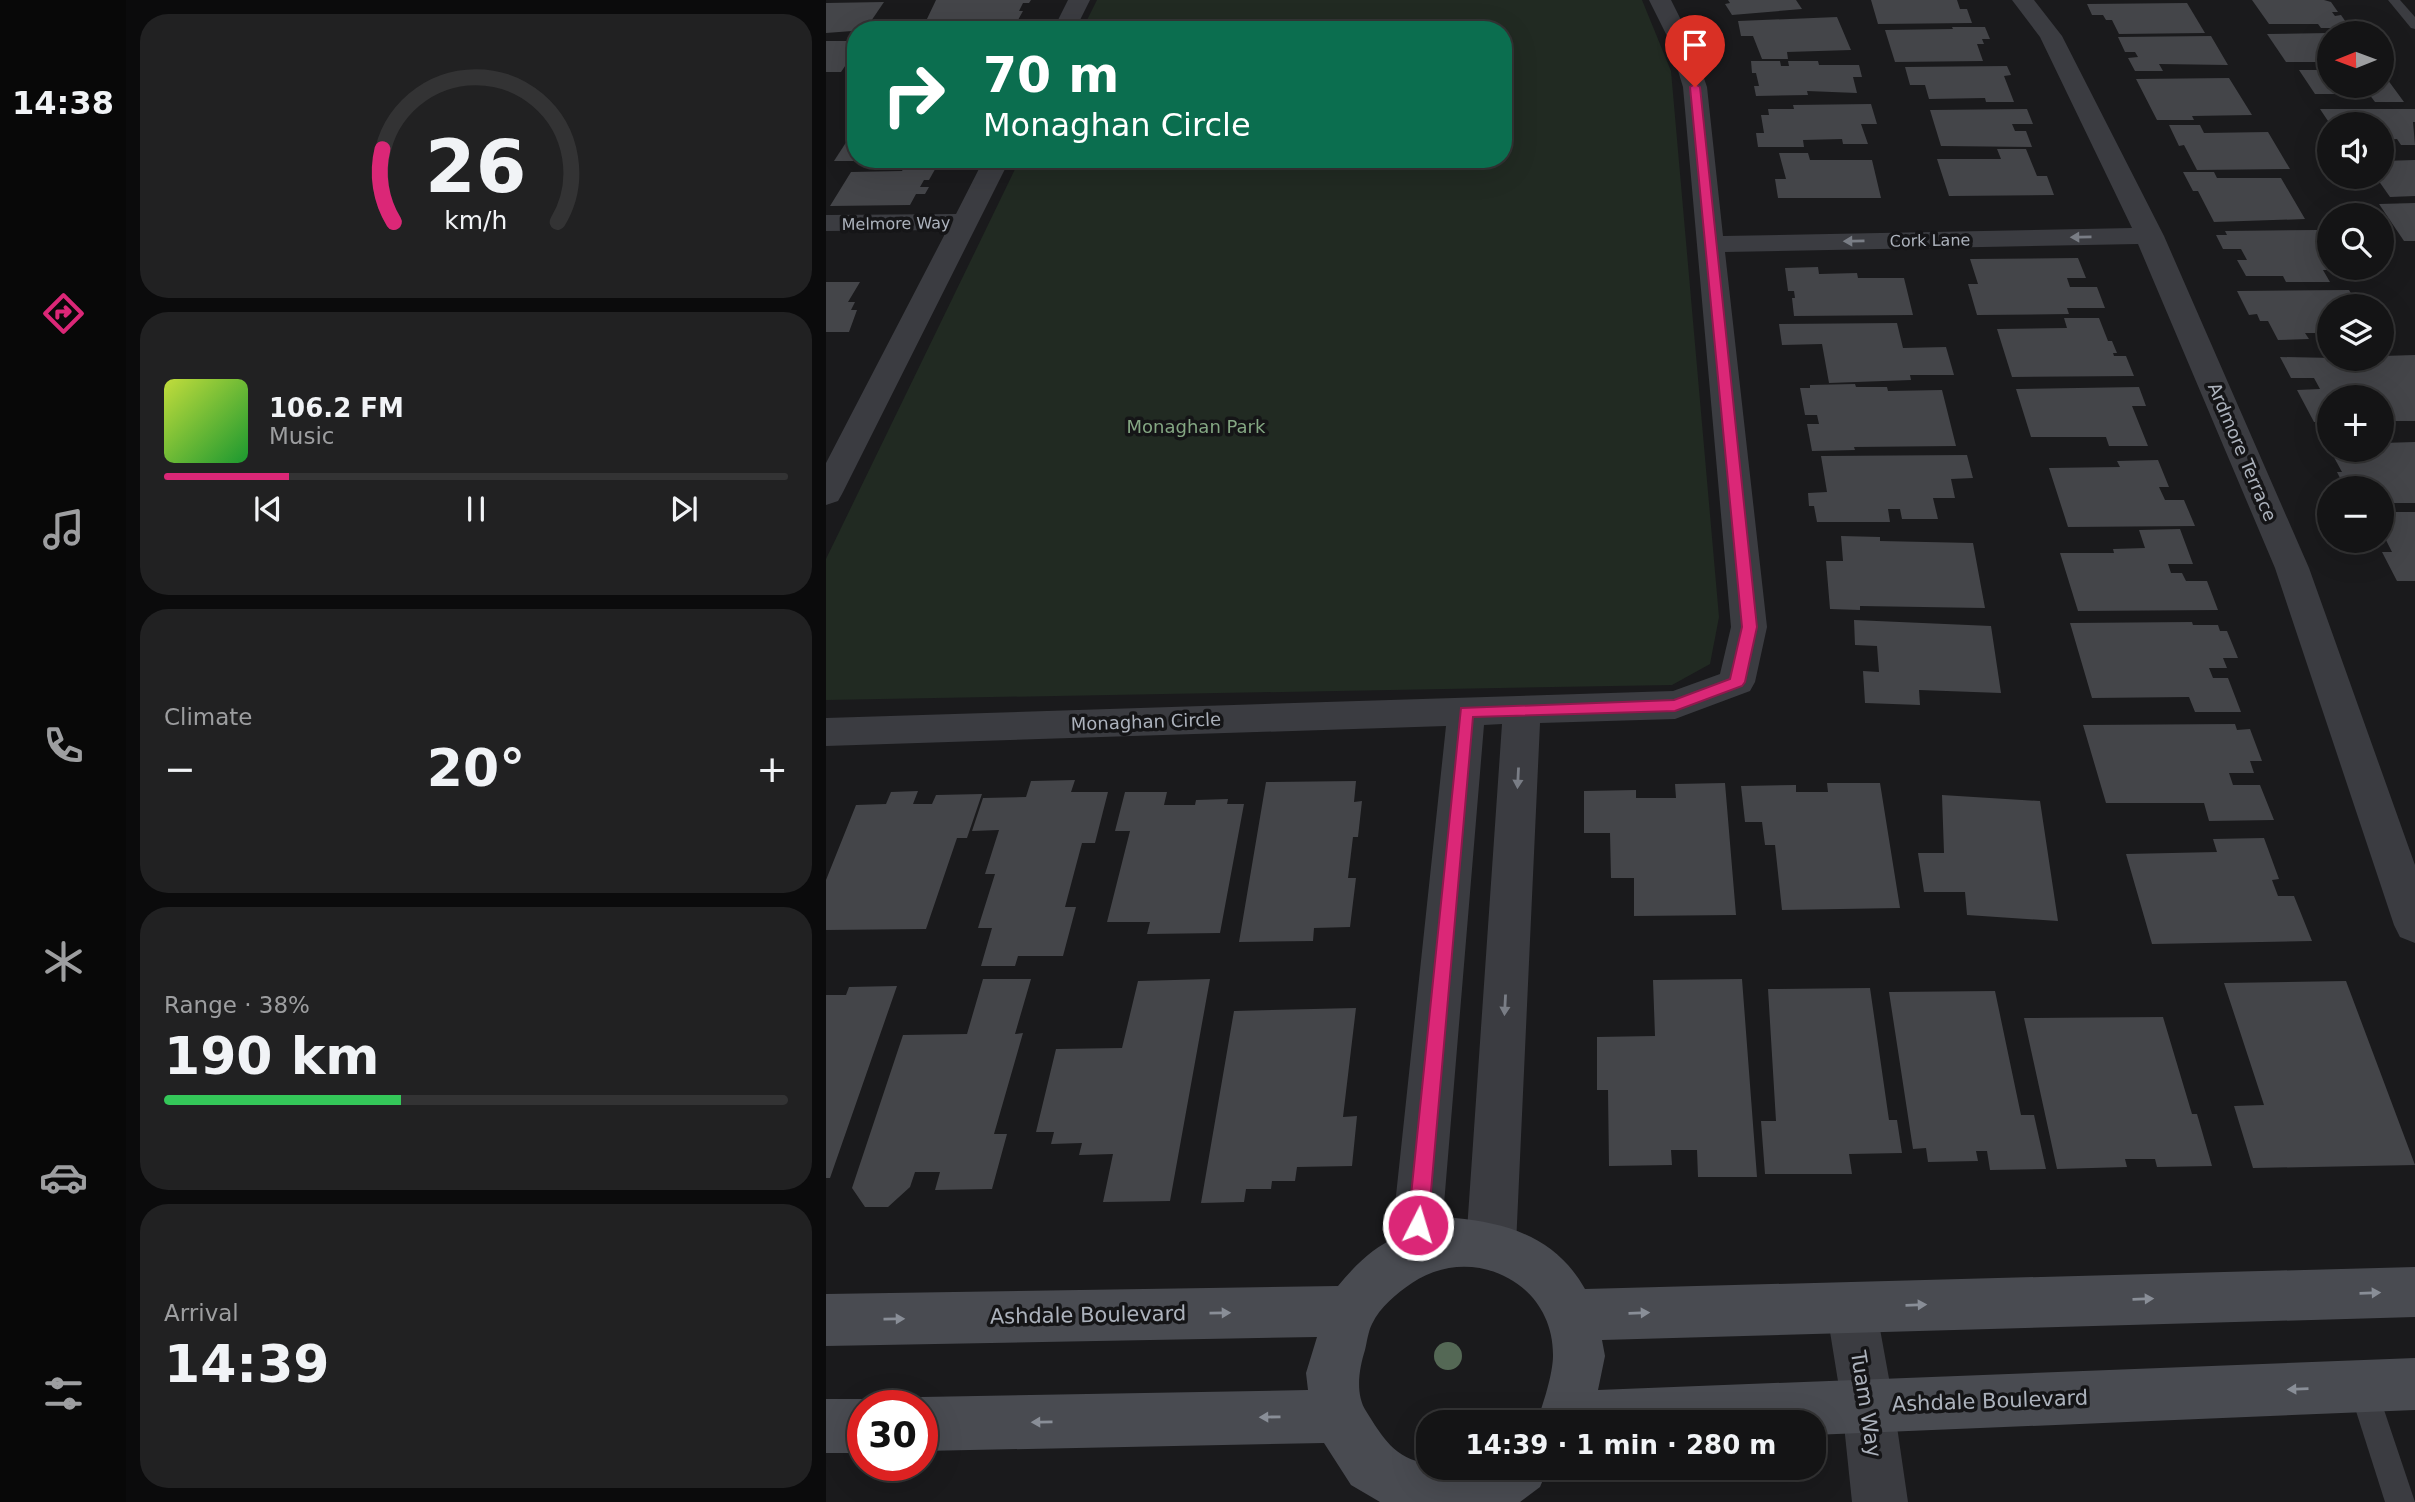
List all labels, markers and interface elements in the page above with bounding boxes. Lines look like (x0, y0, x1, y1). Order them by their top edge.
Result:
pin (1665, 15, 1725, 87)
north arrow (2317, 21, 2394, 98)
map controls (2317, 21, 2394, 553)
icon: arrive (1676, 26, 1714, 64)
text: 70 m (983, 47, 1119, 104)
icon: right (868, 49, 959, 140)
text: 14:38 (12, 84, 114, 122)
text: Monaghan Circle (983, 106, 1251, 144)
button: sound (2317, 112, 2394, 189)
text: 26 (425, 124, 527, 209)
button: search (2317, 203, 2394, 280)
text: km/h (444, 206, 508, 235)
street label: Melmore Way (841, 213, 951, 234)
street label: Cork Lane (1890, 230, 1970, 251)
one-way arrow (2070, 232, 2092, 243)
one-way arrow (1843, 236, 1865, 247)
icon: directions (39, 289, 88, 338)
button: layers (2317, 294, 2394, 371)
street label: Ardmore Terrace (2204, 379, 2281, 524)
button: + (2317, 385, 2394, 462)
text: 106.2 FM (269, 393, 404, 423)
park label: Monaghan Park (1127, 416, 1266, 437)
text: Music (269, 423, 334, 449)
button: − (2317, 476, 2394, 553)
icon: previous (249, 490, 287, 528)
icon: pause (457, 490, 495, 528)
icon: next (665, 490, 703, 528)
icon: music (39, 505, 88, 554)
text: Climate (164, 704, 253, 730)
street label: Monaghan Circle (1070, 708, 1222, 735)
icon: phone (39, 721, 88, 770)
text: 20° (427, 738, 525, 798)
text: − (164, 747, 196, 791)
text: + (756, 747, 788, 791)
one-way arrow (1513, 767, 1524, 789)
icon: climate (39, 937, 88, 986)
text: Range · 38% (164, 992, 310, 1018)
one-way arrow (1499, 994, 1510, 1016)
text: 190 km (164, 1026, 379, 1086)
icon: car (39, 1153, 88, 1202)
position arrow (1381, 1188, 1455, 1262)
one-way arrow (2360, 1288, 2382, 1299)
one-way arrow (2132, 1294, 2154, 1305)
text: Arrival (164, 1300, 239, 1326)
one-way arrow (1905, 1300, 1927, 1311)
street label: Ashdale Boulevard (990, 1301, 1186, 1329)
one-way arrow (1209, 1307, 1231, 1319)
one-way arrow (1628, 1307, 1650, 1319)
one-way arrow (883, 1313, 905, 1324)
text: 14:39 (164, 1334, 330, 1394)
street label: Tuam Way (1846, 1348, 1886, 1459)
icon: filters (39, 1369, 88, 1418)
one-way arrow (2287, 1383, 2309, 1394)
street label: Ashdale Boulevard (1891, 1386, 2089, 1416)
speed limit sign: 30 (847, 1390, 938, 1481)
one-way arrow (1258, 1412, 1280, 1423)
one-way arrow (1031, 1416, 1053, 1428)
text: 14:39 · 1 min · 280 m (1466, 1430, 1776, 1460)

